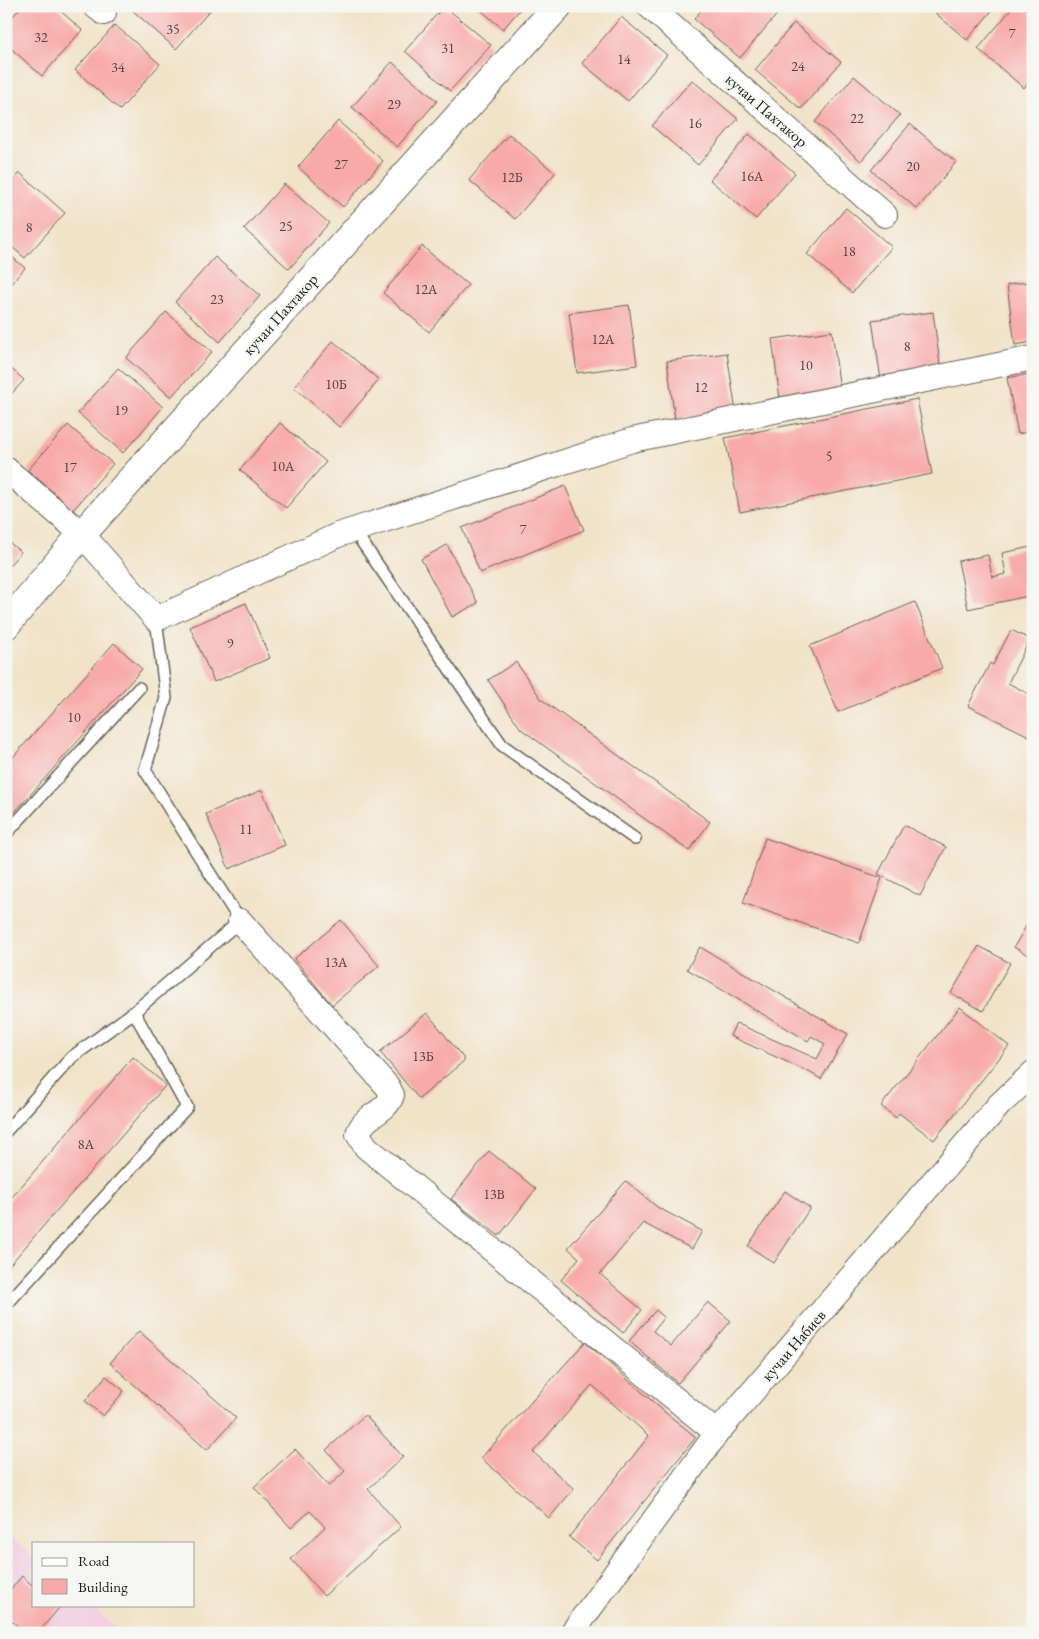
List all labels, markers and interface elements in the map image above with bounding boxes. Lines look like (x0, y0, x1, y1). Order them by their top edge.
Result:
house number: 35 (166, 20, 180, 38)
house number: 7 (1009, 24, 1016, 42)
house number: 32 (34, 28, 48, 46)
house number: 31 (441, 39, 455, 57)
house number: 14 (617, 50, 631, 68)
house number: 24 (791, 57, 805, 75)
house number: 34 (111, 58, 125, 76)
street label: кучаи Пахтакор (721, 69, 812, 152)
house number: 29 (387, 95, 401, 113)
house number: 22 (850, 109, 864, 127)
house number: 16 (688, 114, 702, 132)
house number: 27 (334, 155, 348, 173)
house number: 20 (906, 157, 920, 175)
house number: 16А (740, 167, 764, 185)
house number: 12Б (501, 168, 523, 186)
house number: 25 (279, 217, 293, 235)
house number: 8 (26, 218, 33, 236)
house number: 18 (842, 242, 856, 260)
street label: кучаи Пахтакор (238, 269, 323, 360)
house number: 12А (414, 280, 438, 298)
house number: 23 (210, 290, 224, 308)
house number: 12А (591, 330, 615, 348)
house number: 8 (904, 337, 911, 355)
house number: 10 (799, 356, 813, 374)
house number: 10Б (325, 375, 347, 393)
house number: 12 (694, 378, 708, 396)
house number: 19 (114, 401, 128, 419)
house number: 5 (826, 447, 832, 465)
house number: 10А (271, 457, 295, 475)
house number: 17 (63, 458, 77, 476)
house number: 7 (520, 520, 527, 538)
house number: 9 (227, 634, 234, 652)
house number: 10 (67, 708, 81, 726)
house number: 11 (239, 820, 253, 838)
house number: 13А (324, 953, 348, 971)
house number: 13Б (412, 1047, 434, 1065)
house number: 8А (78, 1135, 95, 1153)
house number: 13В (483, 1185, 505, 1203)
street label: кучаи Набиев (757, 1305, 830, 1385)
legend (32, 1542, 195, 1606)
text: Road (78, 1551, 110, 1570)
text: Building (78, 1577, 128, 1596)

